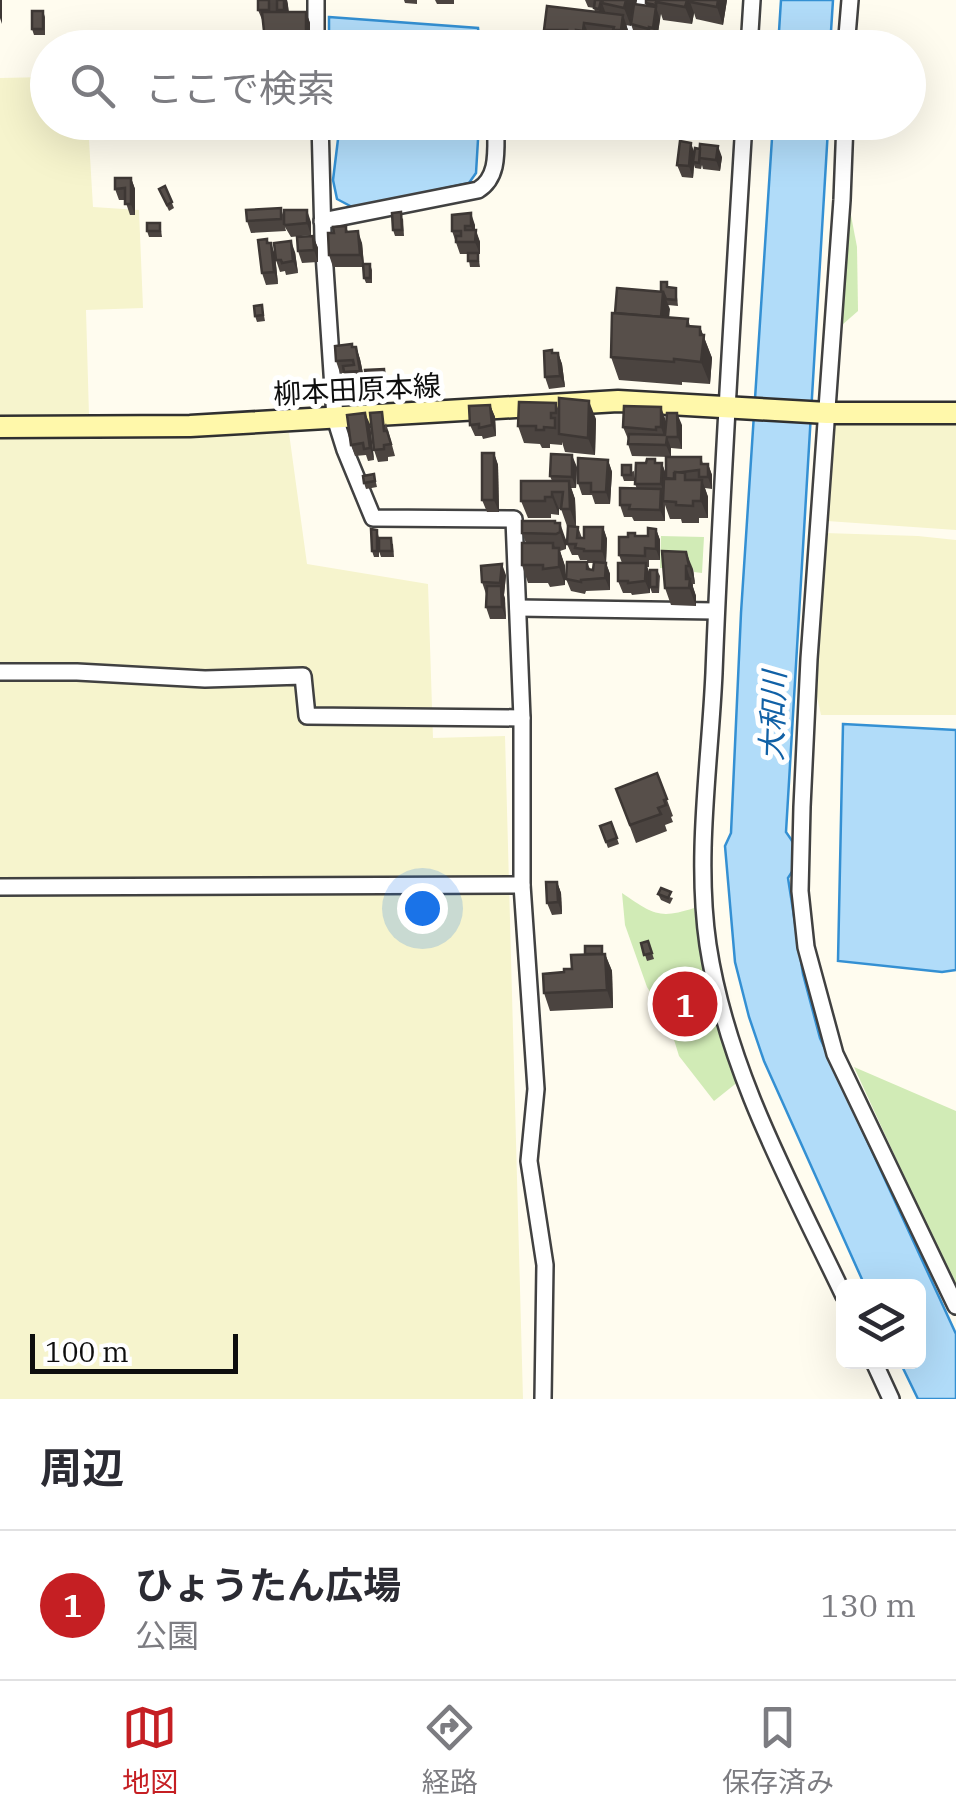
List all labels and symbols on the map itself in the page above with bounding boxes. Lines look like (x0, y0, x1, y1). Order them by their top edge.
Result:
street label: 柳本田原本線 (272, 366, 442, 412)
water label: 大和川 (751, 667, 793, 762)
your location (397, 883, 448, 934)
pin: 1 (652, 966, 718, 1042)
scale bar (30, 1329, 238, 1374)

